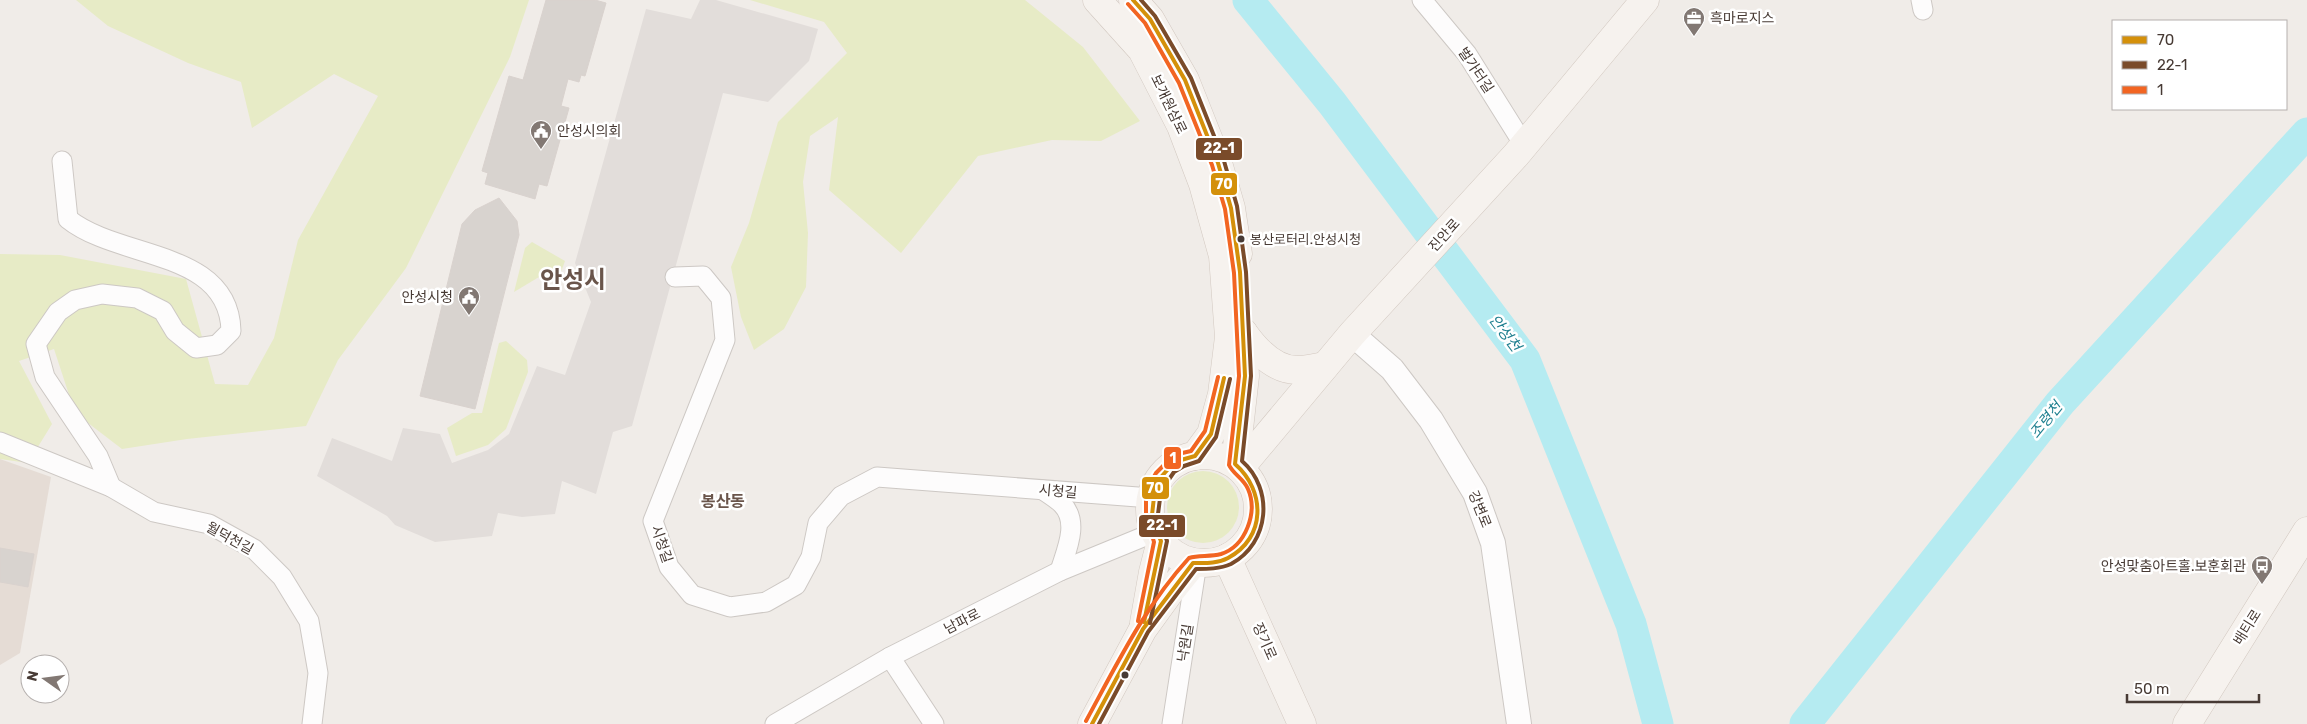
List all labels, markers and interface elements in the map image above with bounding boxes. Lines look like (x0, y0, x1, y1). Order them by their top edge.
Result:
office icon: 흑마로지스 (1682, 6, 1706, 37)
place label: 흑마로지스 (1710, 10, 1775, 27)
legend (2112, 20, 2287, 110)
text: 70 (2157, 31, 2174, 49)
street label: 벌가터길 (1454, 44, 1497, 96)
text: 22-1 (2157, 56, 2187, 74)
street label: 보개원삼로 (1147, 72, 1190, 137)
text: 1 (2157, 81, 2163, 99)
public building icon: 안성시의회 (529, 119, 553, 150)
place label: 안성시의회 (557, 123, 621, 140)
line badge: 22-1 (1195, 137, 1243, 161)
text: 22-1 (1203, 140, 1235, 157)
line badge: 70 (1210, 172, 1238, 196)
text: 70 (1215, 176, 1233, 193)
street label: 진안로 (1425, 215, 1464, 255)
place label: 봉산로터리.안성시청 (1250, 232, 1361, 247)
marker: 봉산로터리.안성시청 (1236, 234, 1246, 244)
district label: 안성시 (540, 266, 606, 294)
public building icon: 안성시청 (457, 285, 481, 316)
place label: 안성시청 (401, 289, 453, 306)
water label: 안성천 (1485, 311, 1526, 357)
water label: 조령천 (2026, 397, 2067, 442)
line badge: 1 (1163, 446, 1182, 470)
text: 1 (1170, 450, 1177, 467)
line badge: 70 (1141, 476, 1170, 500)
text: 70 (1146, 480, 1164, 497)
street label: 시청길 (1038, 481, 1078, 502)
street label: 강변로 (1464, 488, 1495, 530)
district label: 봉산동 (701, 492, 745, 511)
line badge: 22-1 (1138, 514, 1186, 538)
text: 22-1 (1146, 517, 1178, 534)
street label: 월덕천길 (203, 519, 256, 558)
street label: 시청길 (647, 523, 676, 565)
bus stop icon: 안성맞춤아트홀.보훈회관 (2250, 554, 2274, 585)
place label: 안성맞춤아트홀.보훈회관 (2101, 558, 2246, 575)
street label: 남파로 (941, 605, 983, 638)
street label: 배티로 (2230, 606, 2265, 648)
street label: 장기로 (1249, 620, 1280, 662)
street label: 낙원길 (1174, 623, 1197, 663)
north arrow (20, 654, 70, 704)
text: N (23, 669, 42, 683)
unlabelled marker (1120, 670, 1130, 680)
scale bar (2127, 672, 2260, 704)
text: 50 m (2134, 680, 2169, 698)

